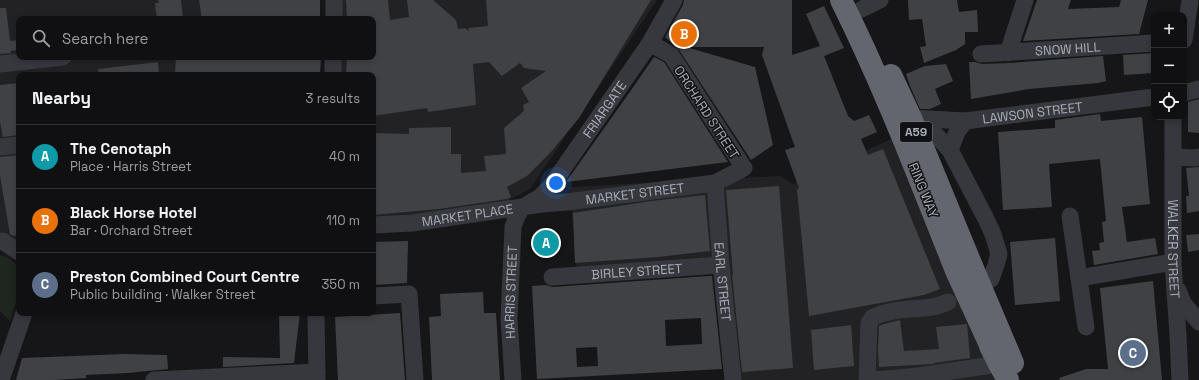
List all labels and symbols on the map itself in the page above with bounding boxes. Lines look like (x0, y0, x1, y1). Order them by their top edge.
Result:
pin: B (671, 19, 697, 49)
street label: SNOW HILL (1034, 38, 1101, 60)
street label: ORCHARD STREET (670, 62, 743, 162)
street label: FRIARGATE (579, 78, 630, 141)
street label: LAWSON STREET (981, 98, 1084, 128)
road number: A59 (900, 122, 932, 142)
street label: RING WAY (905, 160, 942, 220)
your location (546, 173, 566, 193)
street label: MARKET STREET (585, 179, 686, 209)
street label: MARKET PLACE (421, 200, 514, 230)
street label: WALKER STREET (1164, 200, 1183, 299)
pin: A (533, 228, 559, 258)
street label: EARL STREET (710, 241, 735, 323)
street label: HARRIS STREET (501, 245, 521, 339)
street label: BIRLEY STREET (591, 260, 683, 283)
pin: C (1120, 338, 1146, 368)

